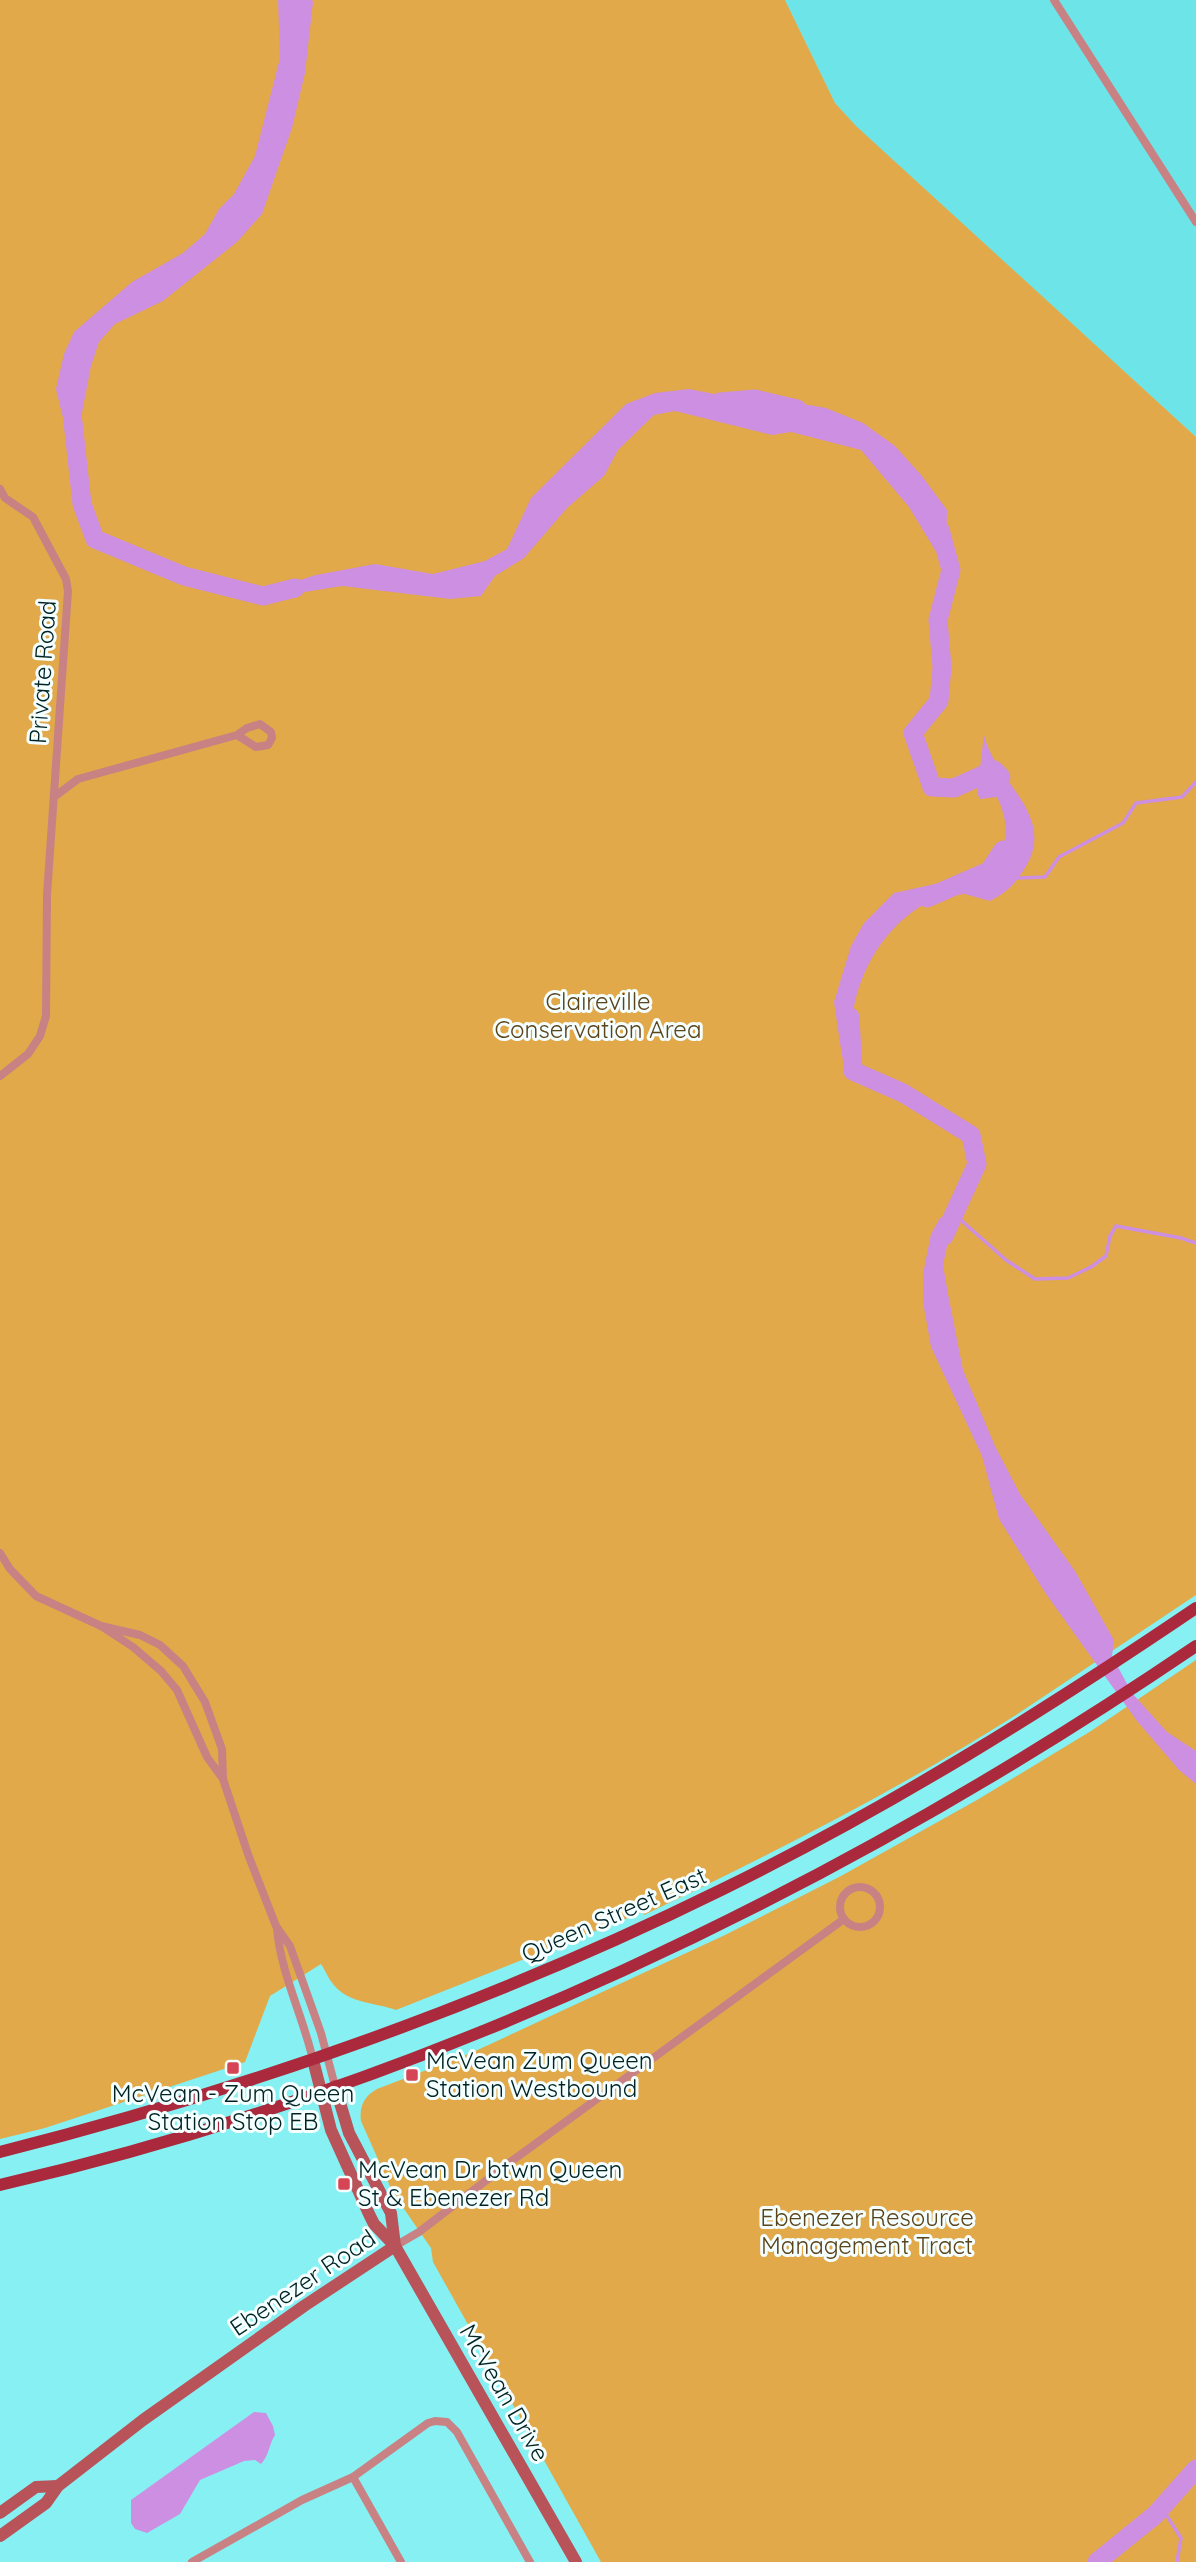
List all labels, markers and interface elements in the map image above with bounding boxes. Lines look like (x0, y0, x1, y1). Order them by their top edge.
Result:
street label: Private Road (22, 599, 62, 745)
park label: Claireville Conservation Area (494, 986, 702, 1044)
street label: Queen Street East (516, 1860, 711, 1968)
place label: McVean Zum Queen Station Westbound (426, 2045, 653, 2103)
marker: McVean - Zum Queen Station Stop EB (225, 2060, 241, 2076)
marker: McVean Zum Queen Station Westbound (404, 2067, 420, 2083)
place label: McVean - Zum Queen Station Stop EB (112, 2078, 354, 2136)
place label: McVean Dr btwn Queen St & Ebenezer Rd (358, 2154, 622, 2212)
marker: McVean Dr btwn Queen St & Ebenezer Rd (336, 2176, 352, 2192)
park label: Ebenezer Resource Management Tract (760, 2202, 974, 2260)
street label: Ebenezer Road (224, 2222, 381, 2342)
street label: McVean Drive (453, 2318, 556, 2467)

